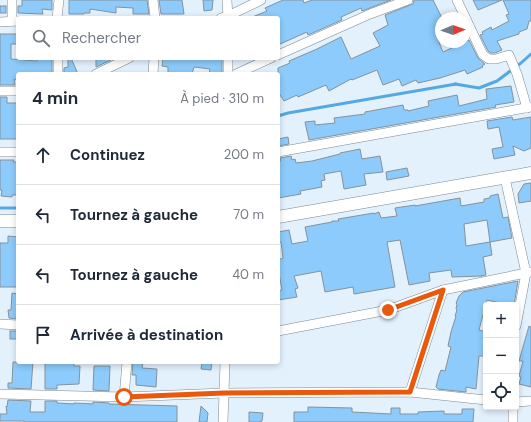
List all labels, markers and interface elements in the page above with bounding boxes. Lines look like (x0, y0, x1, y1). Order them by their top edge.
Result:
north arrow (435, 12, 471, 48)
search box (16, 16, 280, 60)
icon: search (30, 27, 52, 49)
text: Rechercher (62, 28, 141, 48)
text: 4 min (32, 87, 78, 109)
text: À pied · 310 m (180, 90, 264, 107)
icon: ahead (32, 144, 54, 166)
text: Continuez (70, 145, 145, 165)
text: 200 m (224, 146, 264, 163)
icon: left (32, 204, 54, 226)
text: Tournez à gauche (70, 205, 198, 225)
text: 70 m (233, 206, 264, 223)
icon: left (32, 264, 54, 286)
text: Tournez à gauche (70, 265, 198, 285)
text: 40 m (232, 266, 264, 283)
route end (379, 301, 397, 319)
map controls (483, 302, 519, 410)
button: + (483, 302, 519, 338)
icon: arrive (32, 324, 54, 346)
text: Arrivée à destination (70, 325, 223, 345)
button: − (483, 338, 519, 374)
button: locate (483, 374, 519, 410)
route start (115, 388, 133, 406)

